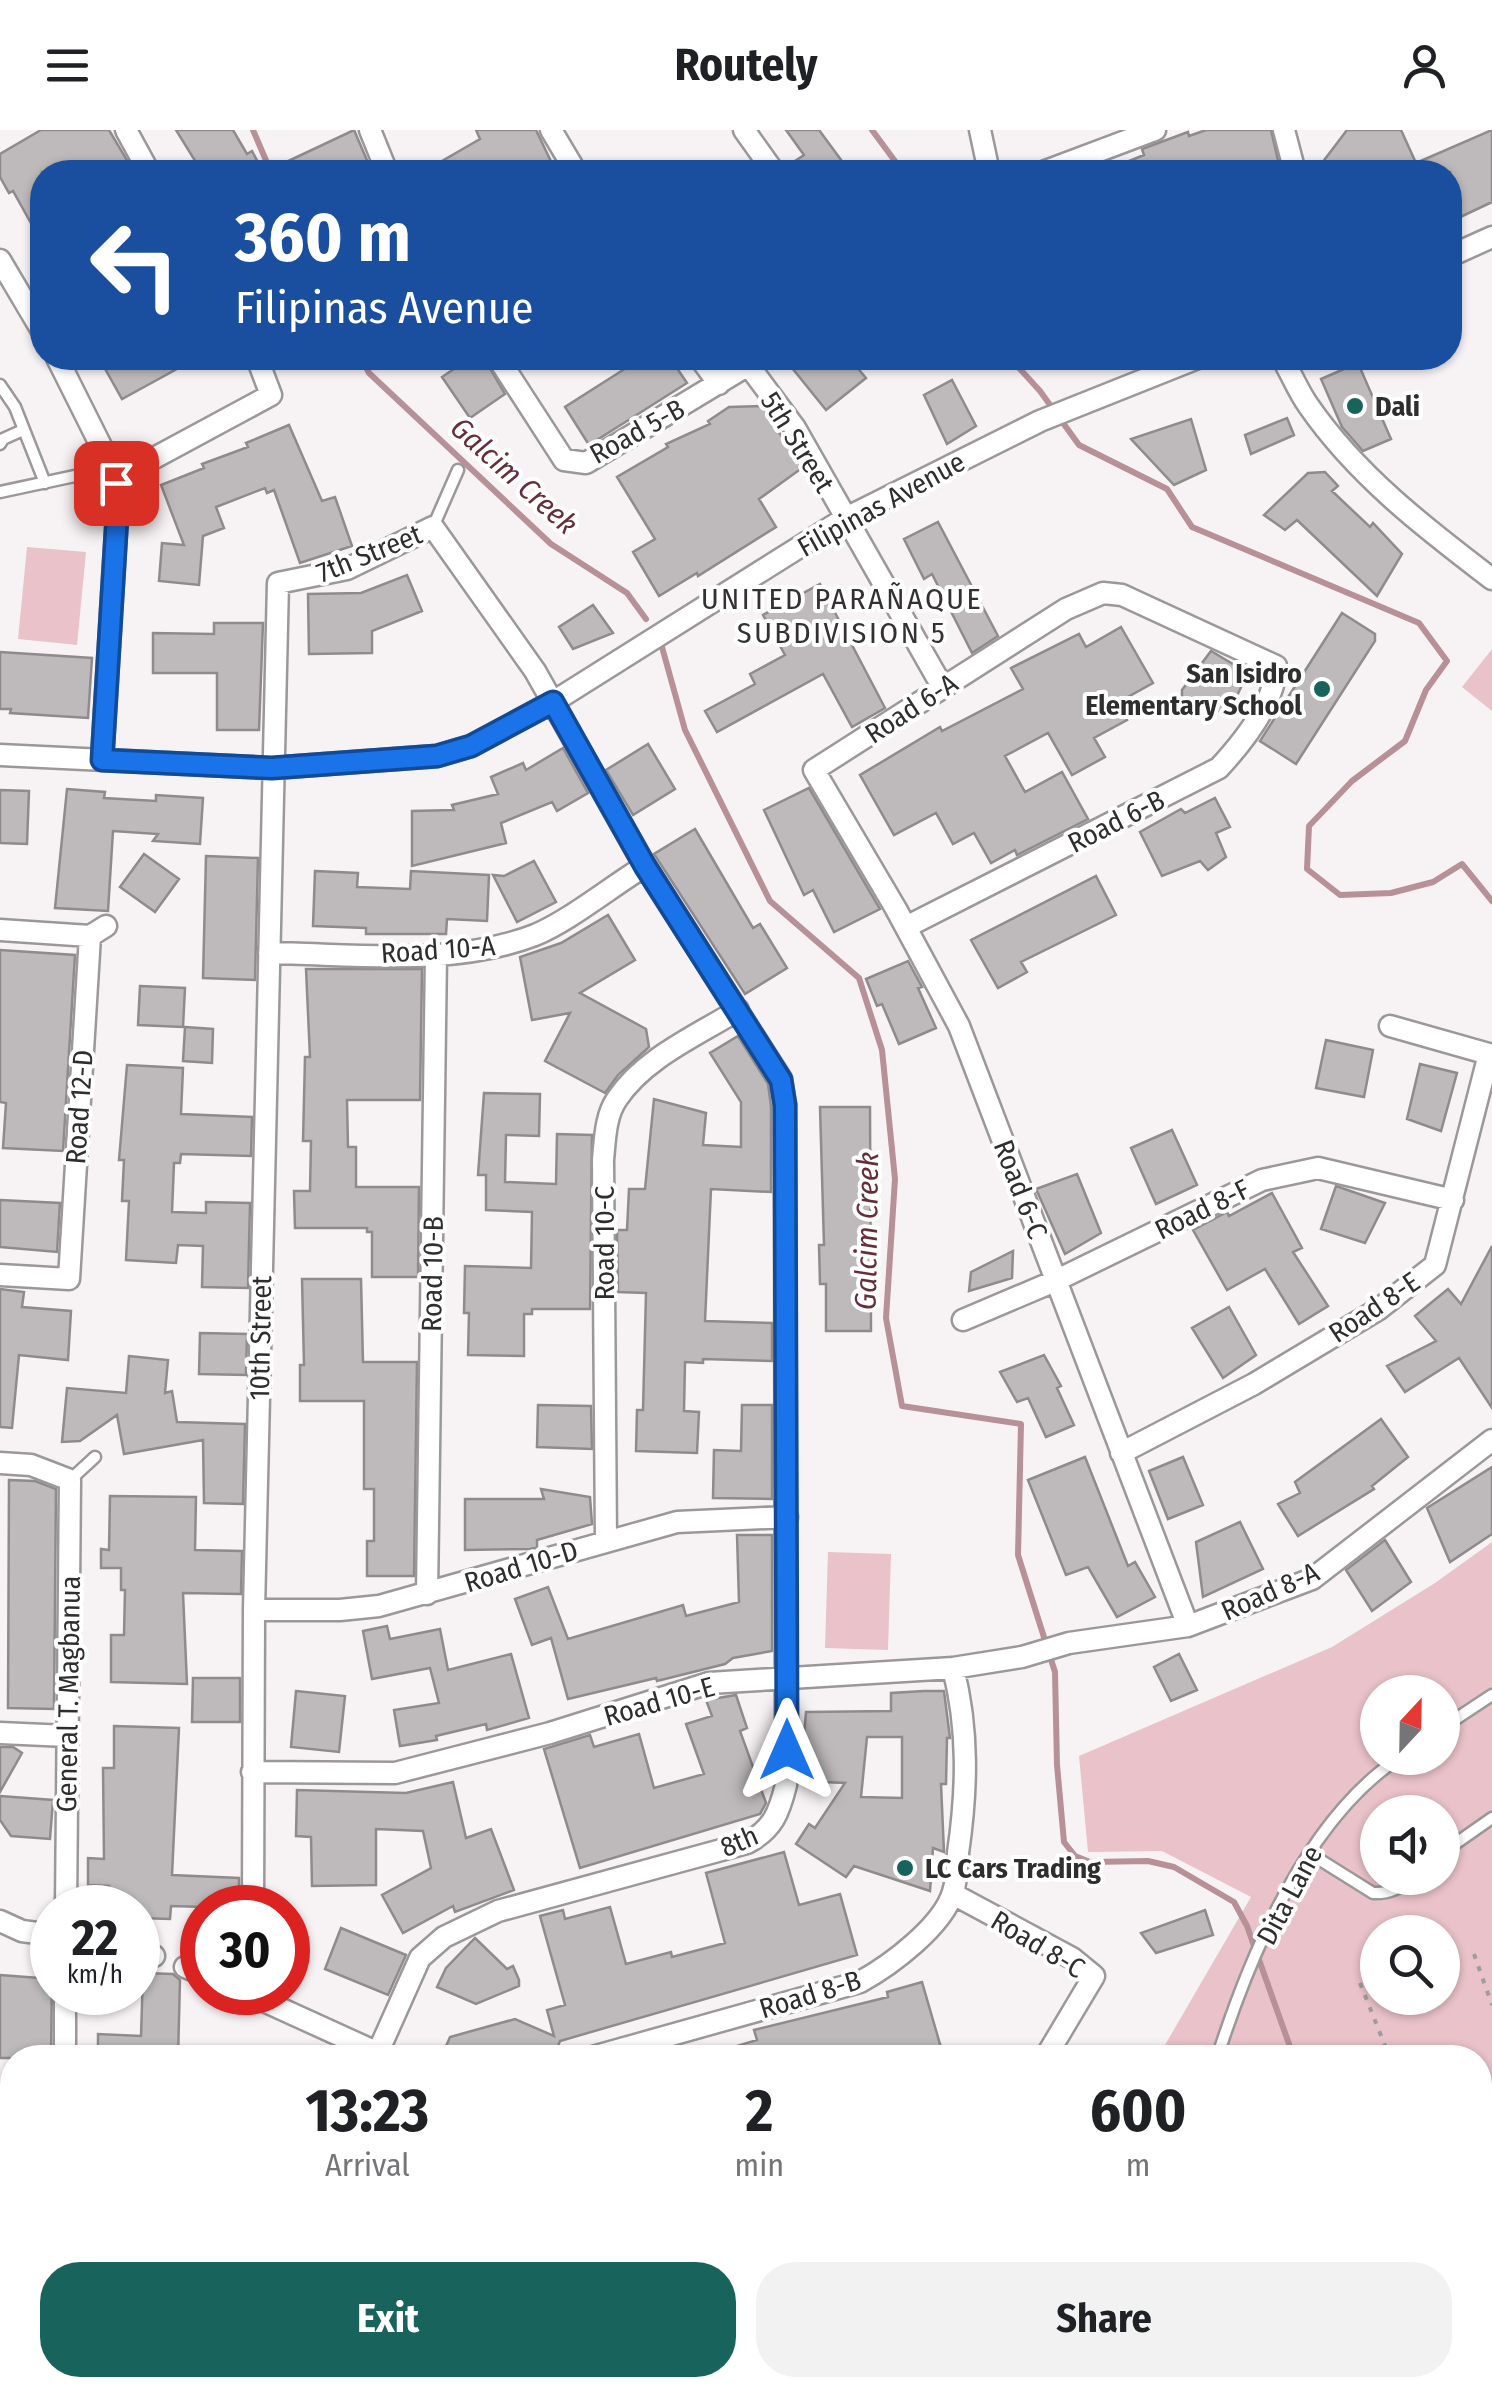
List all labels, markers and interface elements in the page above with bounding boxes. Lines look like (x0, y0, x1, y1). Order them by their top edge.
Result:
icon: menu (40, 38, 95, 93)
text: Routely (674, 38, 818, 92)
icon: person (1397, 38, 1452, 93)
text: 360 m (235, 196, 411, 280)
icon: left (70, 200, 200, 330)
text: Filipinas Avenue (235, 281, 534, 335)
street label: 5th Street (754, 386, 842, 499)
place label: Dali (1375, 390, 1420, 423)
street label: Road 5-B (584, 392, 690, 471)
marker: Dali (1344, 395, 1366, 417)
water label: Galcim Creek (443, 410, 585, 542)
pin (74, 441, 159, 526)
street label: Filipinas Avenue (792, 445, 970, 564)
icon: arrive (89, 456, 144, 511)
street label: 7th Street (312, 517, 427, 589)
district label: UNITED PARAÑAQUE SUBDIVISION 5 (701, 581, 983, 651)
place label: San Isidro Elementary School (1085, 657, 1302, 722)
street label: Road 6-A (859, 666, 964, 750)
marker: San Isidro Elementary School (1311, 678, 1333, 700)
street label: Road 6-B (1062, 783, 1170, 860)
street label: Road 10-A (380, 929, 497, 970)
street label: Road 12-D (59, 1049, 100, 1165)
street label: Road 6-C (987, 1135, 1054, 1243)
water label: Galcim Creek (848, 1152, 886, 1310)
street label: Road 8-F (1149, 1172, 1255, 1246)
street label: Road 10-C (588, 1186, 621, 1300)
street label: Road 10-B (415, 1216, 450, 1332)
street label: Road 8-E (1323, 1265, 1426, 1350)
street label: 10th Street (243, 1274, 278, 1401)
street label: Road 10-D (461, 1534, 582, 1599)
street label: Road 8-A (1216, 1555, 1324, 1628)
street label: General T. Magbanua (50, 1575, 87, 1813)
street label: Road 10-E (600, 1670, 718, 1733)
north arrow (1360, 1675, 1460, 1775)
map controls (1360, 1675, 1460, 2015)
position arrow (735, 1698, 839, 1802)
button: sound (1360, 1795, 1460, 1895)
street label: 8th (715, 1819, 763, 1864)
street label: Dita Lane (1250, 1840, 1329, 1950)
place label: LC Cars Trading (925, 1852, 1101, 1885)
marker: LC Cars Trading (894, 1857, 916, 1879)
speed limit sign: 30 (180, 1885, 310, 2015)
street label: Road 8-C (985, 1904, 1090, 1985)
text: 22 (72, 1908, 118, 1968)
button: search (1360, 1915, 1460, 2015)
text: km/h (67, 1960, 123, 1990)
street label: Road 8-B (755, 1963, 865, 2026)
text: 13:23 (305, 2075, 429, 2147)
text: 2 (745, 2075, 773, 2147)
text: 600 (1090, 2075, 1187, 2147)
text: Arrival (325, 2146, 410, 2184)
text: min (735, 2146, 784, 2184)
text: m (1126, 2146, 1150, 2184)
button: Exit (40, 2262, 736, 2377)
button: Share (756, 2262, 1452, 2377)

